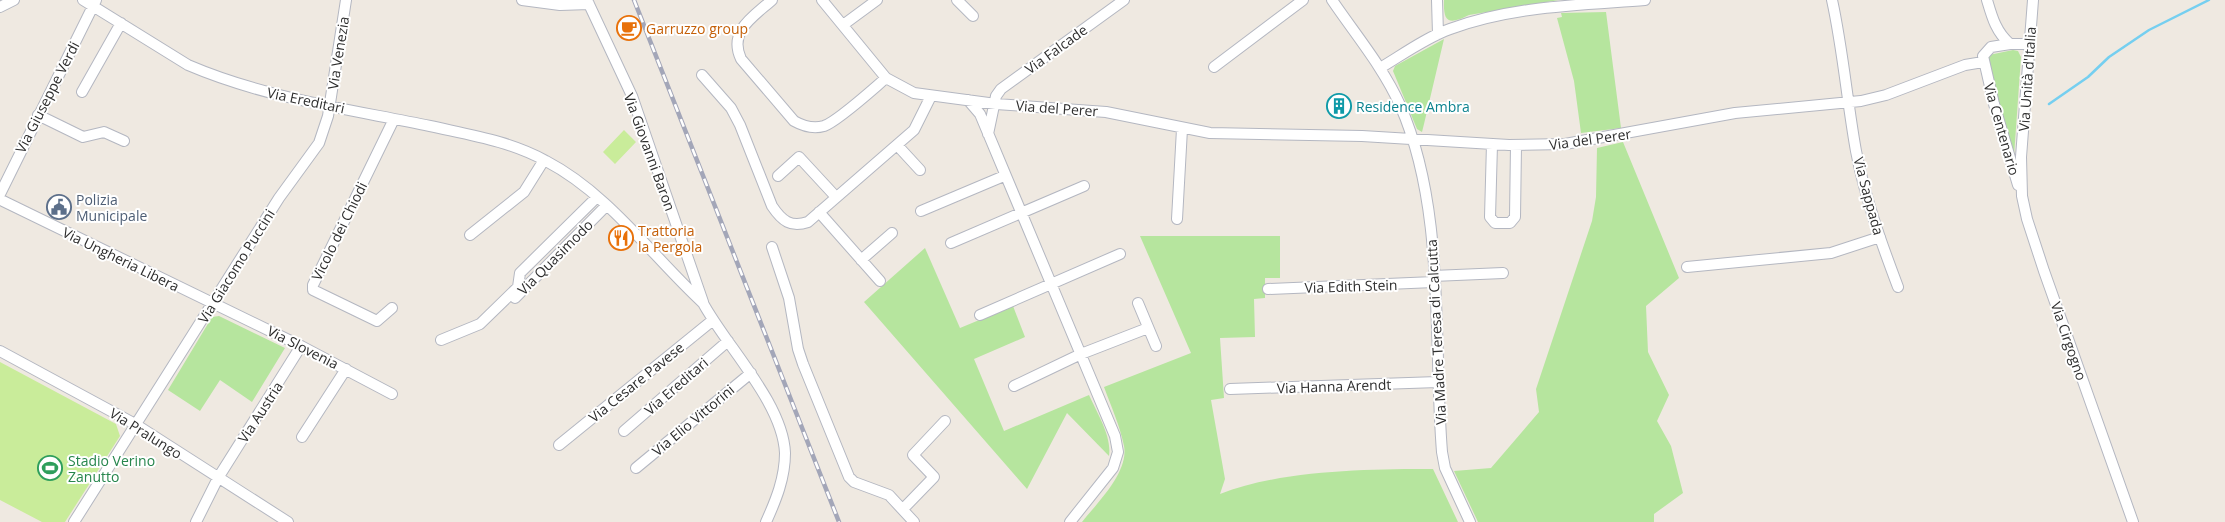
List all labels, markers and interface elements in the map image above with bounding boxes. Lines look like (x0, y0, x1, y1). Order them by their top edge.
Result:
street label: Via Venezia (323, 15, 353, 91)
cafe icon: Garruzzo group (616, 15, 642, 41)
place label: Garruzzo group (646, 19, 748, 38)
street label: Via Falcade (1021, 20, 1091, 78)
street label: Via Unità d'Italia (2014, 26, 2040, 132)
street label: Via Giuseppe Verdi (11, 38, 83, 156)
street label: Via Centenario (1980, 80, 2024, 178)
street label: Via Ereditari (265, 83, 347, 117)
street label: Via Giovanni Baron (620, 90, 680, 214)
building icon: Residence Ambra (1326, 93, 1352, 119)
street label: Via del Perer (1015, 96, 1099, 120)
place label: Residence Ambra (1356, 97, 1470, 116)
street label: Via del Perer (1548, 124, 1632, 154)
street label: Via Sappada (1849, 155, 1889, 237)
street label: Vicolo dei Chiodi (307, 178, 371, 284)
place label: Polizia Municipale (76, 190, 147, 225)
public building icon: Polizia Municipale (46, 194, 72, 220)
street label: Via Giacomo Puccini (193, 205, 279, 327)
street label: Via Quasimodo (513, 215, 597, 299)
place label: Trattoria la Pergola (638, 221, 702, 256)
street label: Via Ungheria Libera (59, 222, 183, 296)
restaurant icon: Trattoria la Pergola (608, 225, 634, 251)
street label: Via Madre Teresa di Calcutta (1422, 239, 1450, 425)
street label: Via Edith Stein (1304, 275, 1398, 297)
street label: Via Cirgogno (2047, 299, 2091, 383)
street label: Via Slovenia (264, 321, 342, 373)
street label: Via Cesare Pavese (584, 338, 688, 426)
street label: Via Ereditari (640, 353, 712, 419)
street label: Via Hanna Arendt (1276, 375, 1392, 397)
street label: Via Austria (233, 378, 287, 446)
street label: Via Elio Vittorini (648, 380, 738, 460)
street label: Via Pralungo (106, 403, 186, 463)
place label: Stadio Verino Zanutto (68, 451, 155, 486)
sports icon: Stadio Verino Zanutto (37, 455, 63, 481)

